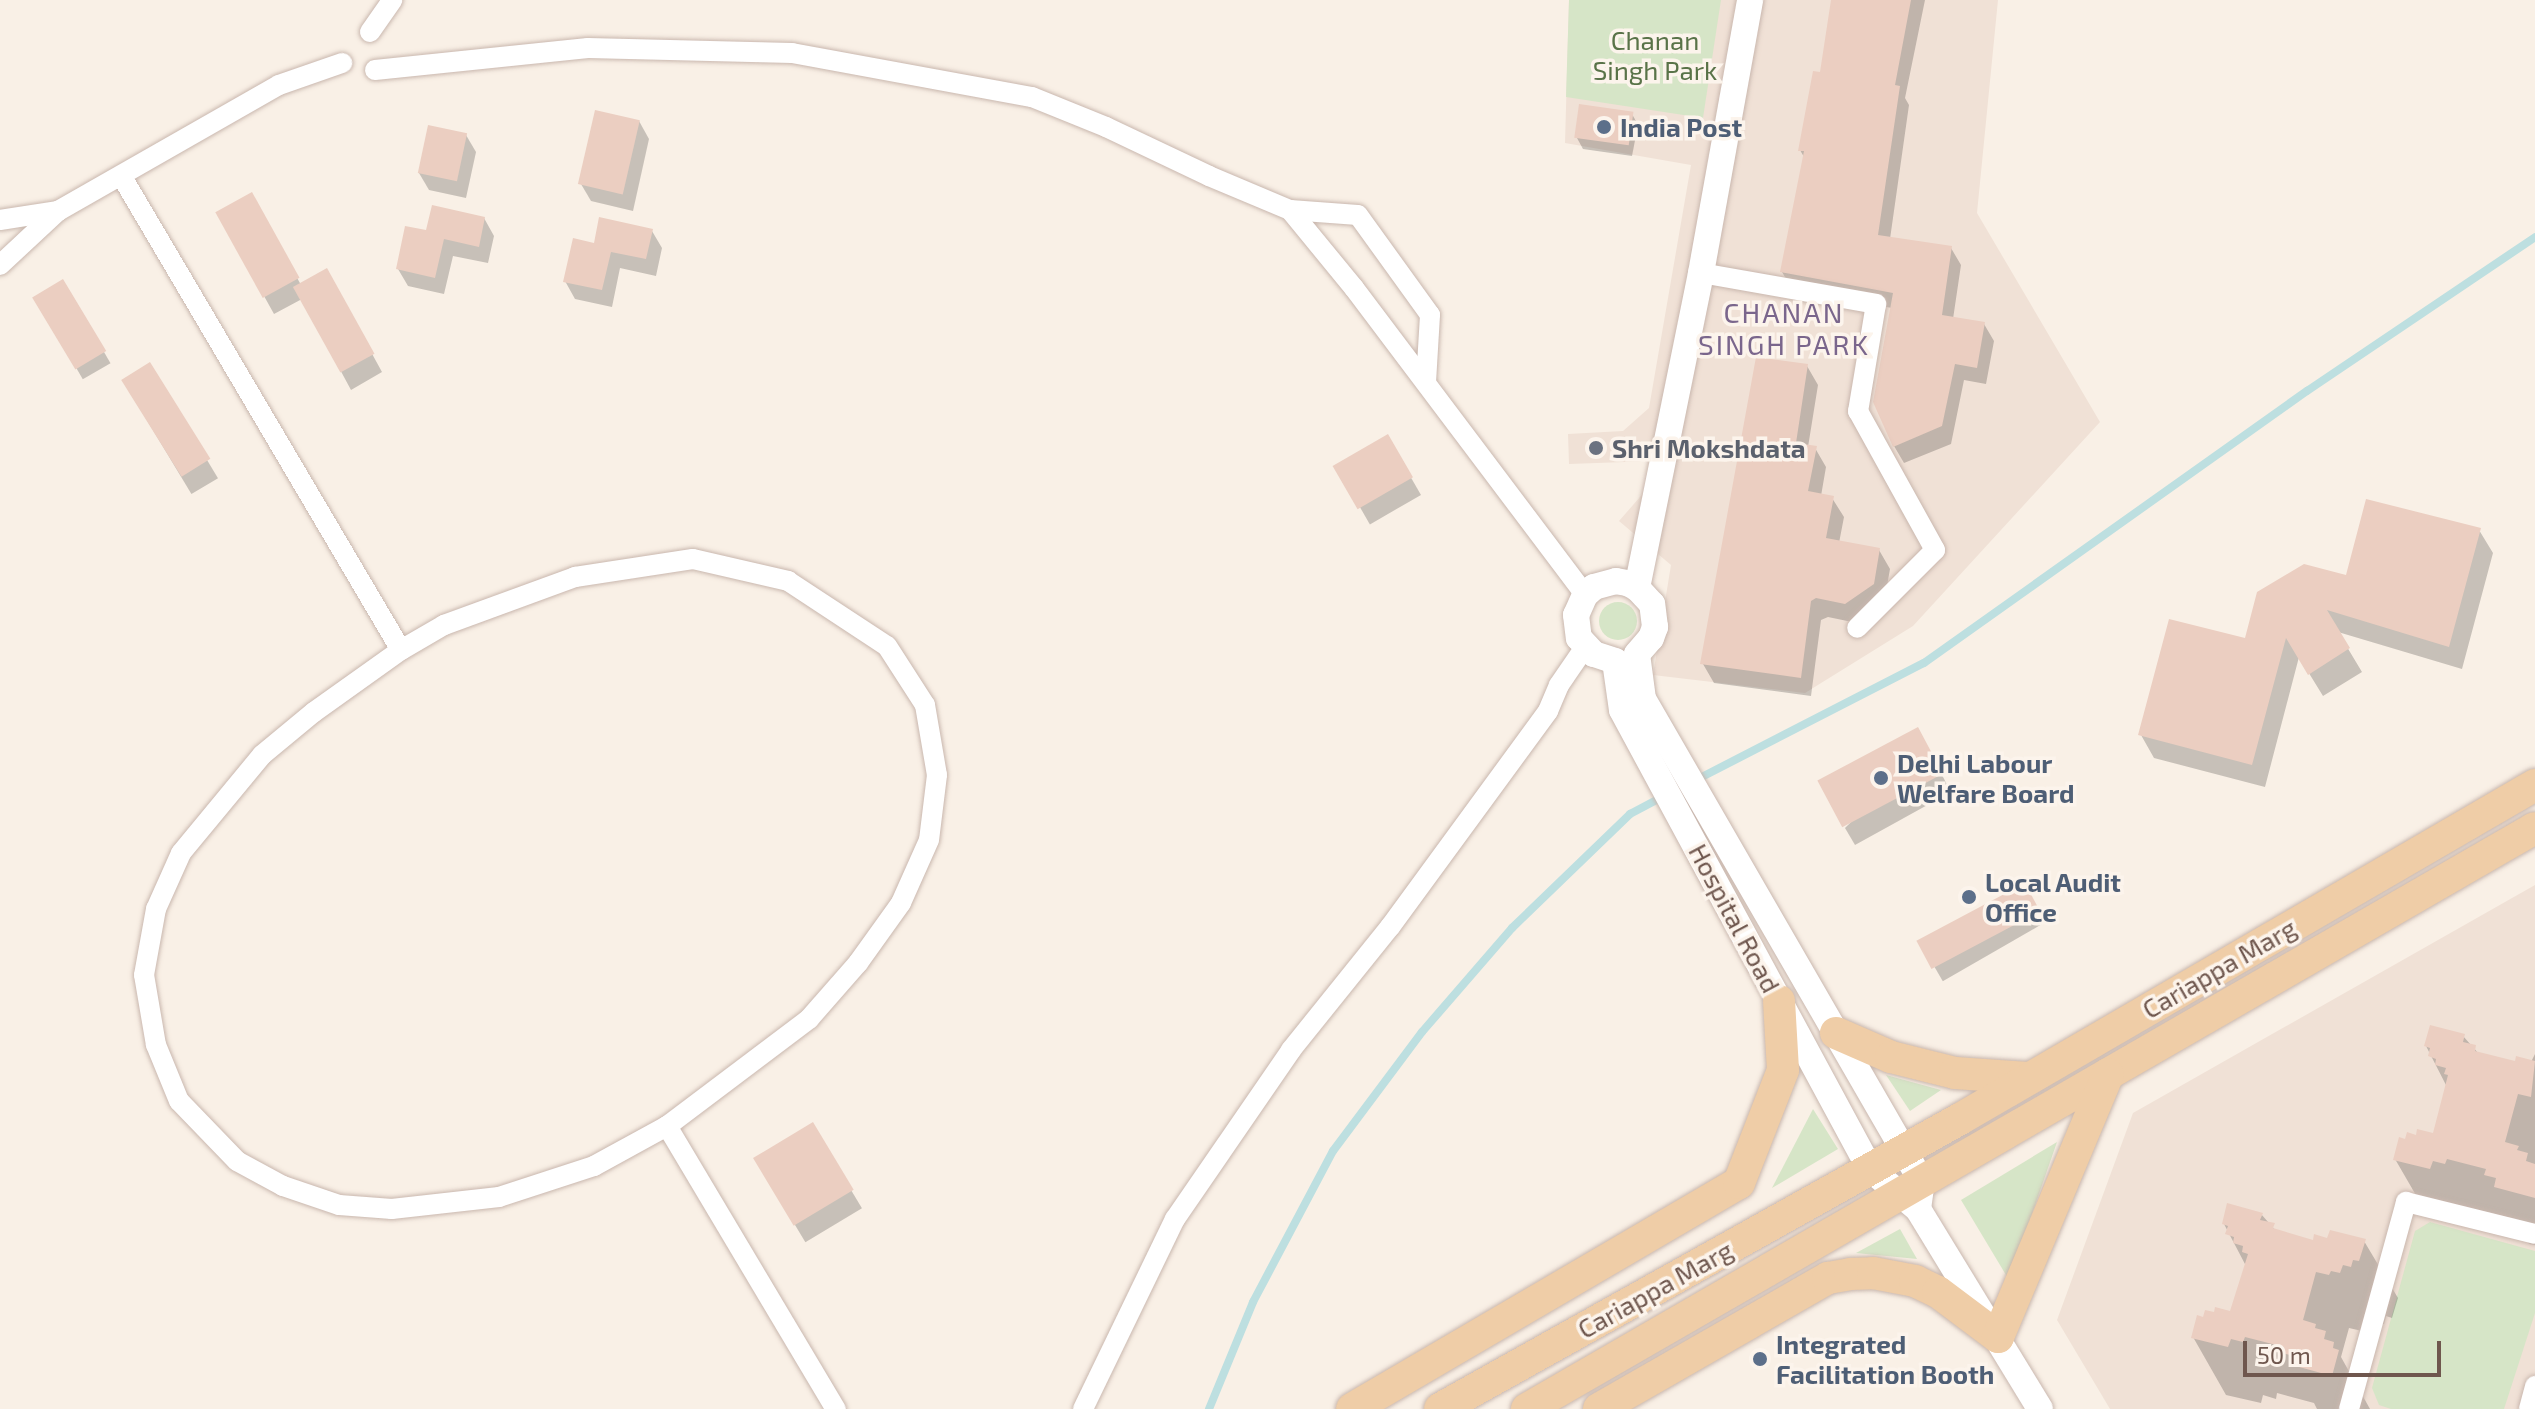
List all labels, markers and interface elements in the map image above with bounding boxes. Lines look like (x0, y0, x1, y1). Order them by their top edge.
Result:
park label: Chanan Singh Park (1593, 24, 1717, 86)
place label: India Post (1620, 111, 1742, 143)
marker: India Post (1595, 118, 1613, 136)
district label: CHANAN SINGH PARK (1698, 295, 1870, 361)
place label: Shri Mokshdata (1612, 432, 1806, 464)
marker: Shri Mokshdata (1587, 439, 1605, 457)
place label: Delhi Labour Welfare Board (1897, 747, 2075, 808)
marker: Delhi Labour Welfare Board (1872, 769, 1890, 787)
street label: Hospital Road (1683, 838, 1787, 998)
place label: Local Audit Office (1985, 866, 2122, 928)
marker: Local Audit Office (1960, 888, 1978, 906)
street label: Cariappa Marg (2137, 911, 2301, 1025)
street label: Cariappa Marg (1572, 1234, 1738, 1344)
scale bar (2247, 1325, 2445, 1375)
place label: Integrated Facilitation Booth (1776, 1328, 1994, 1390)
text: 50 m (2257, 1340, 2311, 1369)
marker: Integrated Facilitation Booth (1751, 1350, 1769, 1368)

